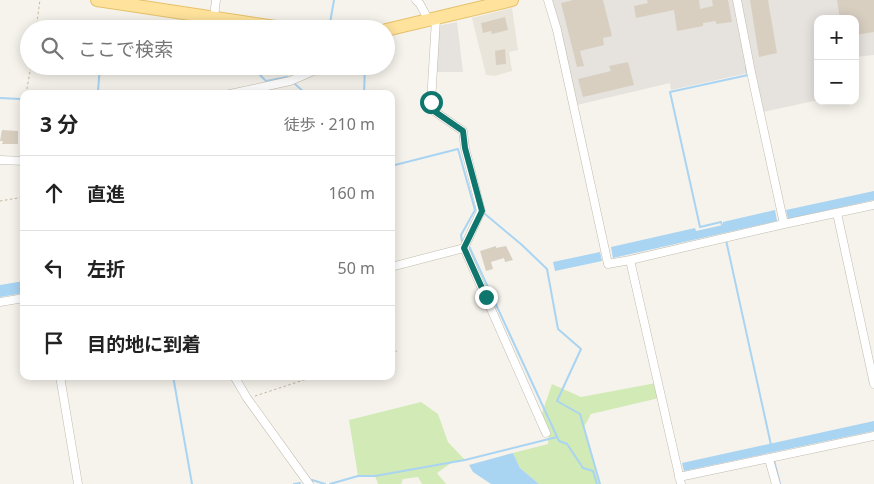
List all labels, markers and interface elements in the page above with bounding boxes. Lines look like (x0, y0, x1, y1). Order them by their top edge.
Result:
map controls (814, 15, 859, 105)
button: + (814, 15, 859, 60)
search box (20, 20, 395, 75)
icon: search (38, 34, 66, 62)
text: ここで検索 (78, 36, 173, 62)
button: − (814, 60, 859, 105)
route start (420, 91, 443, 114)
text: 3 分 (40, 110, 78, 138)
text: 徒歩 · 210 m (284, 113, 375, 135)
icon: ahead (40, 179, 68, 207)
text: 直進 (87, 181, 125, 207)
text: 160 m (328, 182, 375, 204)
icon: left (40, 254, 68, 282)
text: 左折 (87, 256, 125, 282)
text: 50 m (338, 257, 375, 279)
route end (475, 286, 498, 309)
icon: arrive (40, 329, 68, 357)
text: 目的地に到着 (87, 331, 201, 357)

